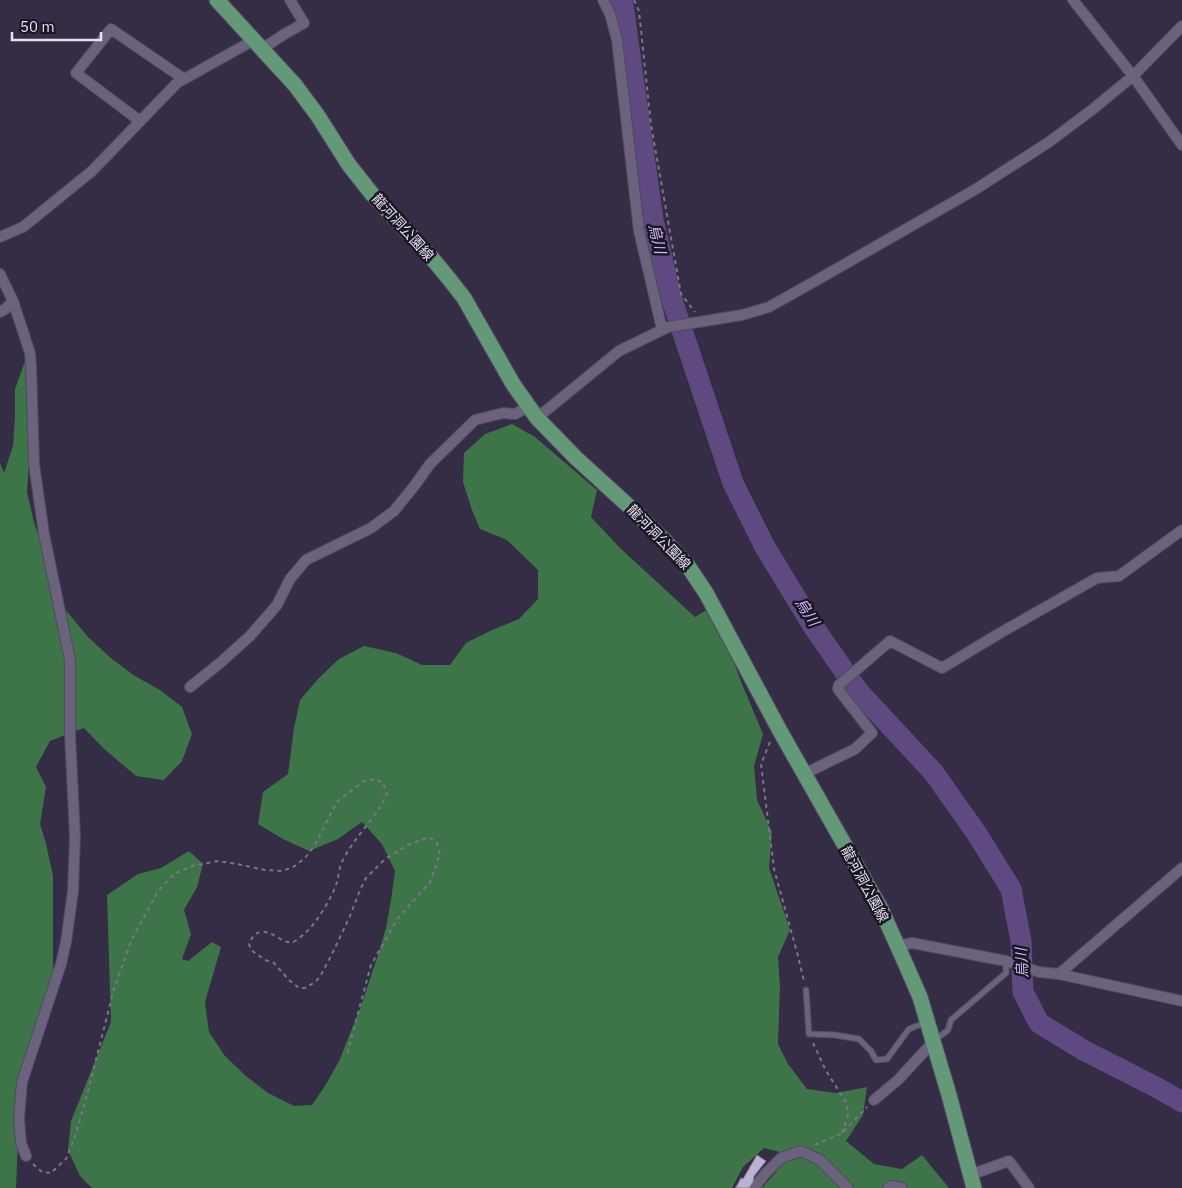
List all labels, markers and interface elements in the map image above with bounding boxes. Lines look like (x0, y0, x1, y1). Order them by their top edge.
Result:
scale bar (12, 10, 101, 42)
text: 50 m (20, 17, 55, 36)
street label: 龍河洞公園線 (368, 190, 438, 264)
water label: 烏川 (645, 222, 671, 258)
street label: 龍河洞公園線 (623, 501, 695, 573)
water label: 烏川 (791, 594, 825, 631)
street label: 龍河洞公園線 (837, 843, 893, 925)
water label: 烏川 (1011, 946, 1032, 979)

